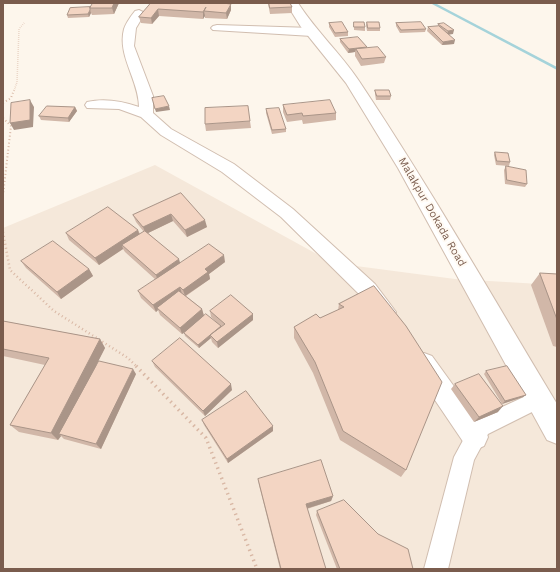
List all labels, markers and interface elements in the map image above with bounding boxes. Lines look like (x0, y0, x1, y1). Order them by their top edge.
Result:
street label: Malakpur Dokada Road (395, 155, 469, 269)

